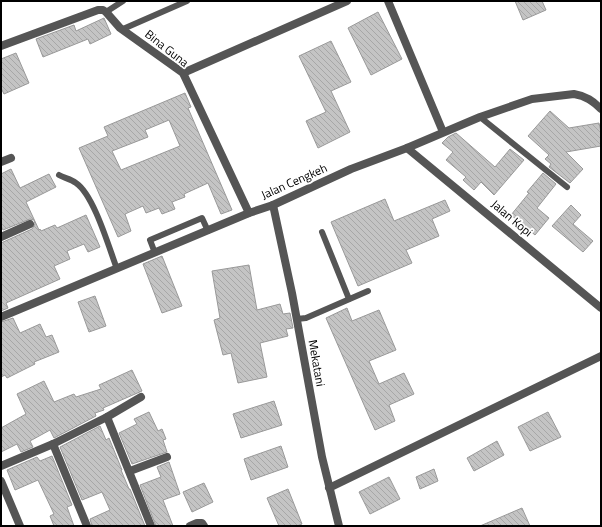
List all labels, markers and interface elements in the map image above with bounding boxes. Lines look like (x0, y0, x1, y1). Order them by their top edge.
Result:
street label: Bina Guna (141, 25, 193, 71)
street label: Jalan Cengkeh (258, 158, 330, 204)
street label: Jalan Kopi (487, 195, 537, 241)
street label: Mekatani (304, 338, 330, 388)

